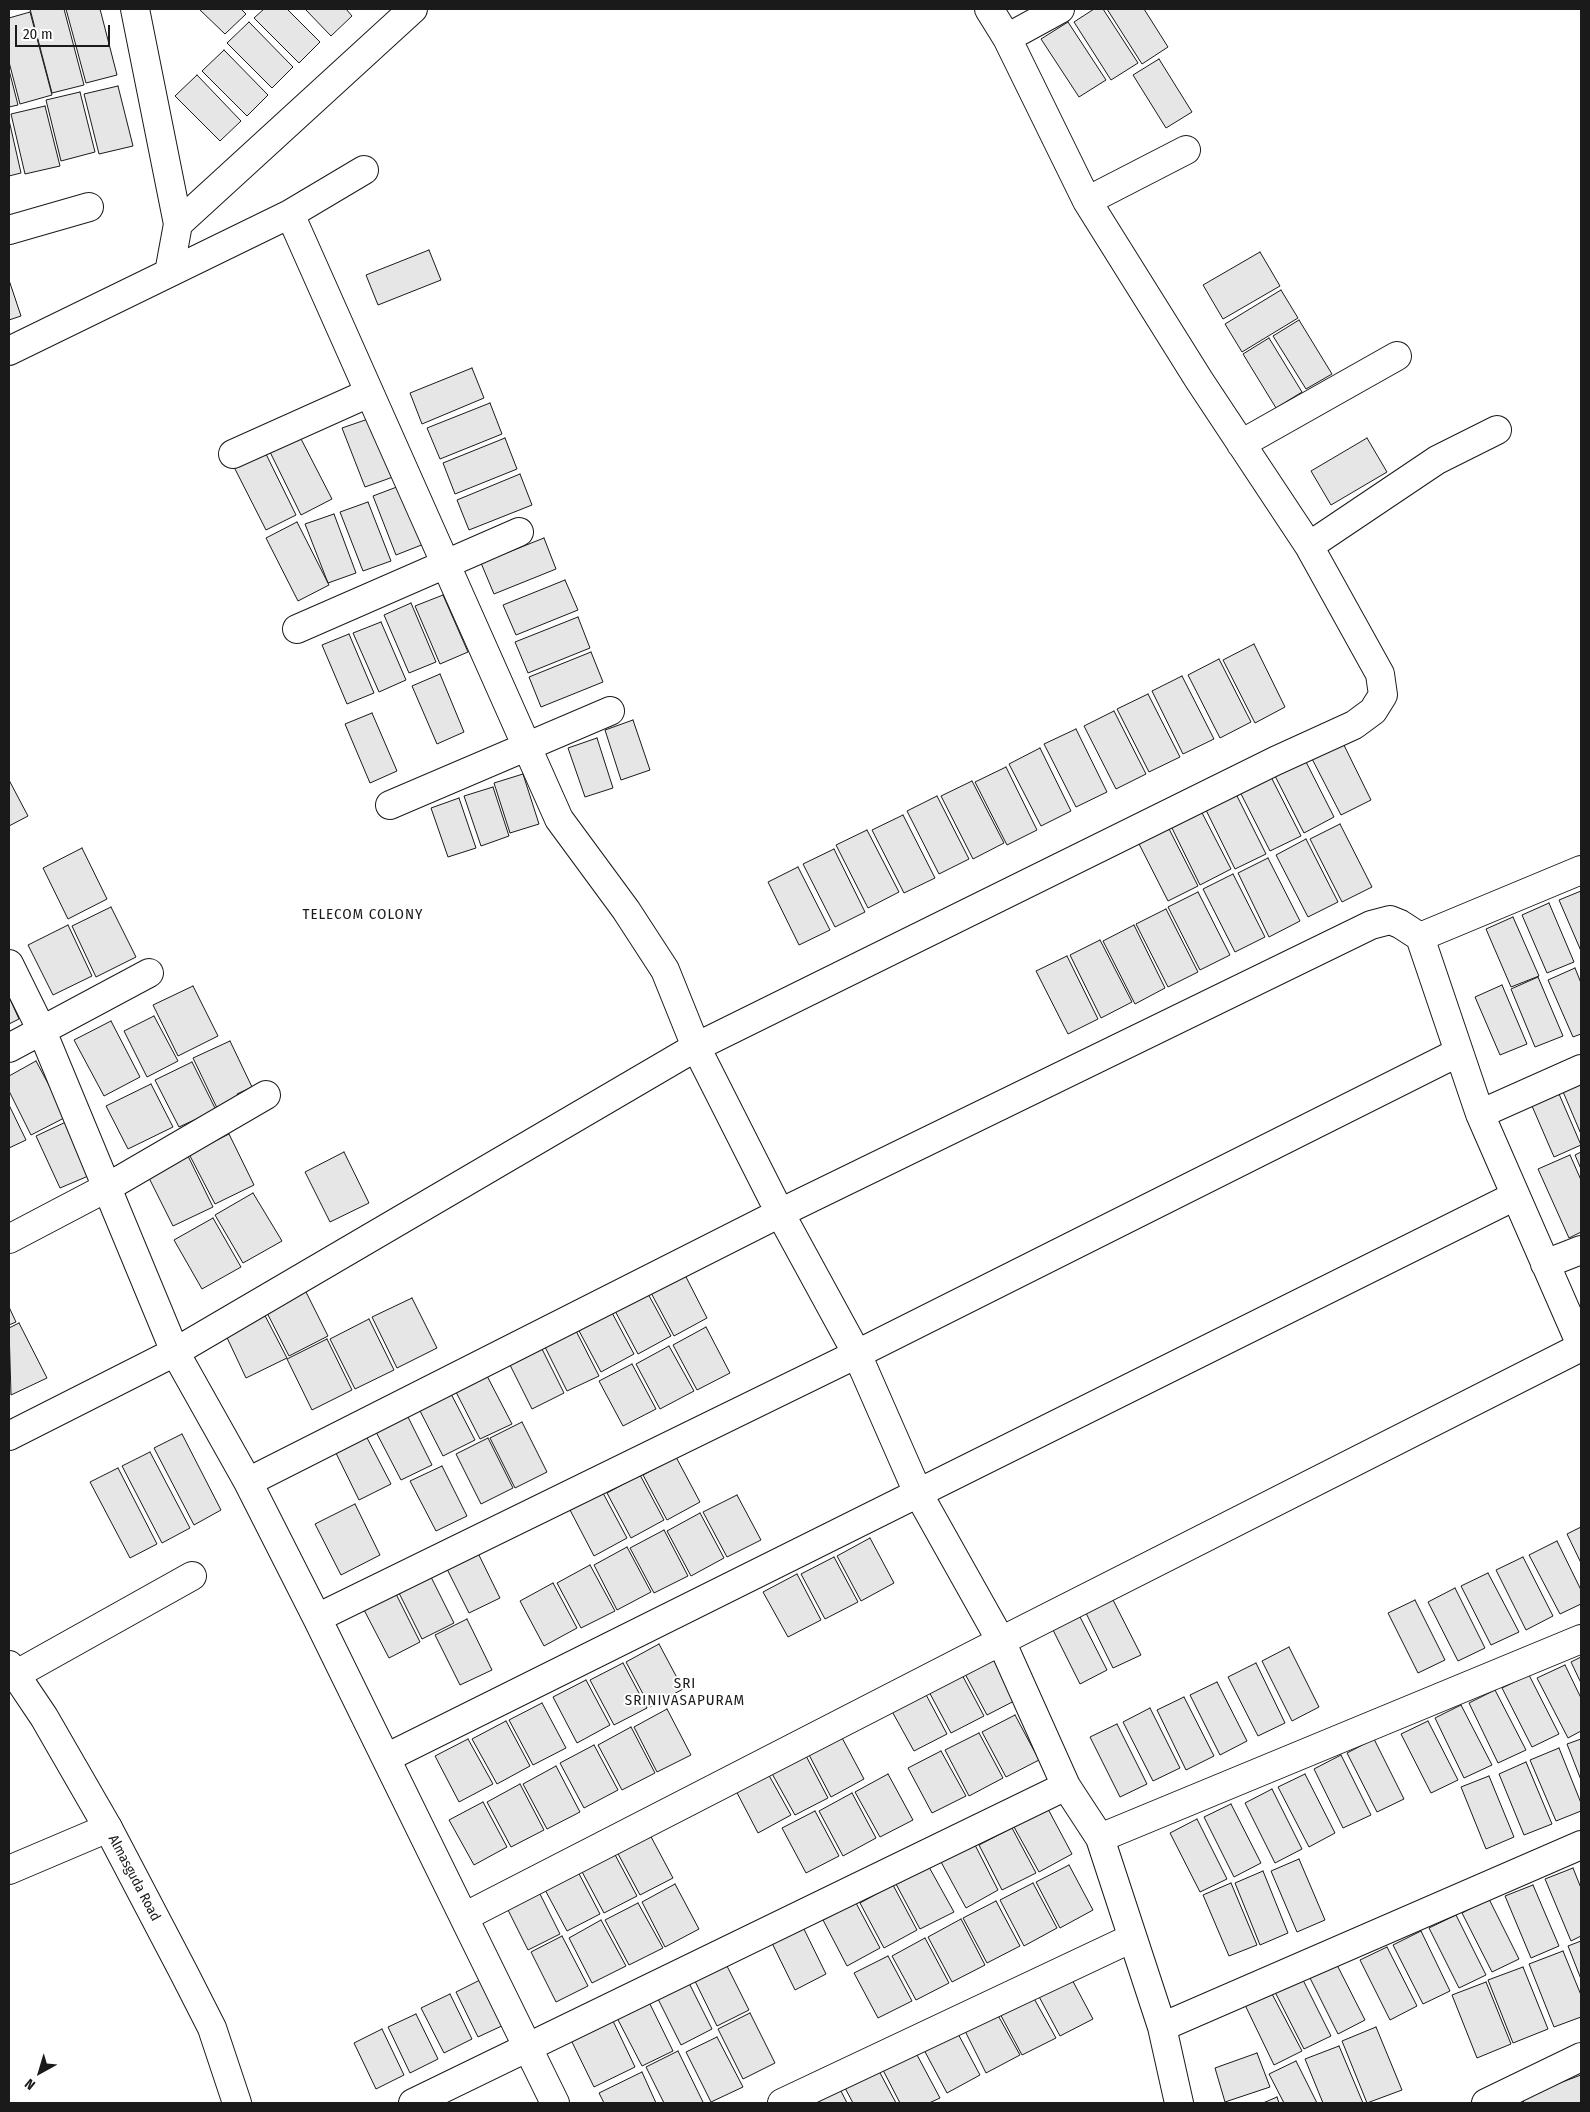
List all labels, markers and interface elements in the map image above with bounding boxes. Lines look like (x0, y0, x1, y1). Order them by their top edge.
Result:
scale bar (18, 15, 112, 47)
text: 20 m (23, 25, 53, 43)
district label: TELECOM COLONY (301, 906, 425, 924)
district label: SRI SRINIVASAPURAM (623, 1675, 747, 1710)
street label: Almasguda Road (104, 1832, 164, 1924)
north arrow (15, 2047, 65, 2097)
text: N (22, 2075, 39, 2093)

